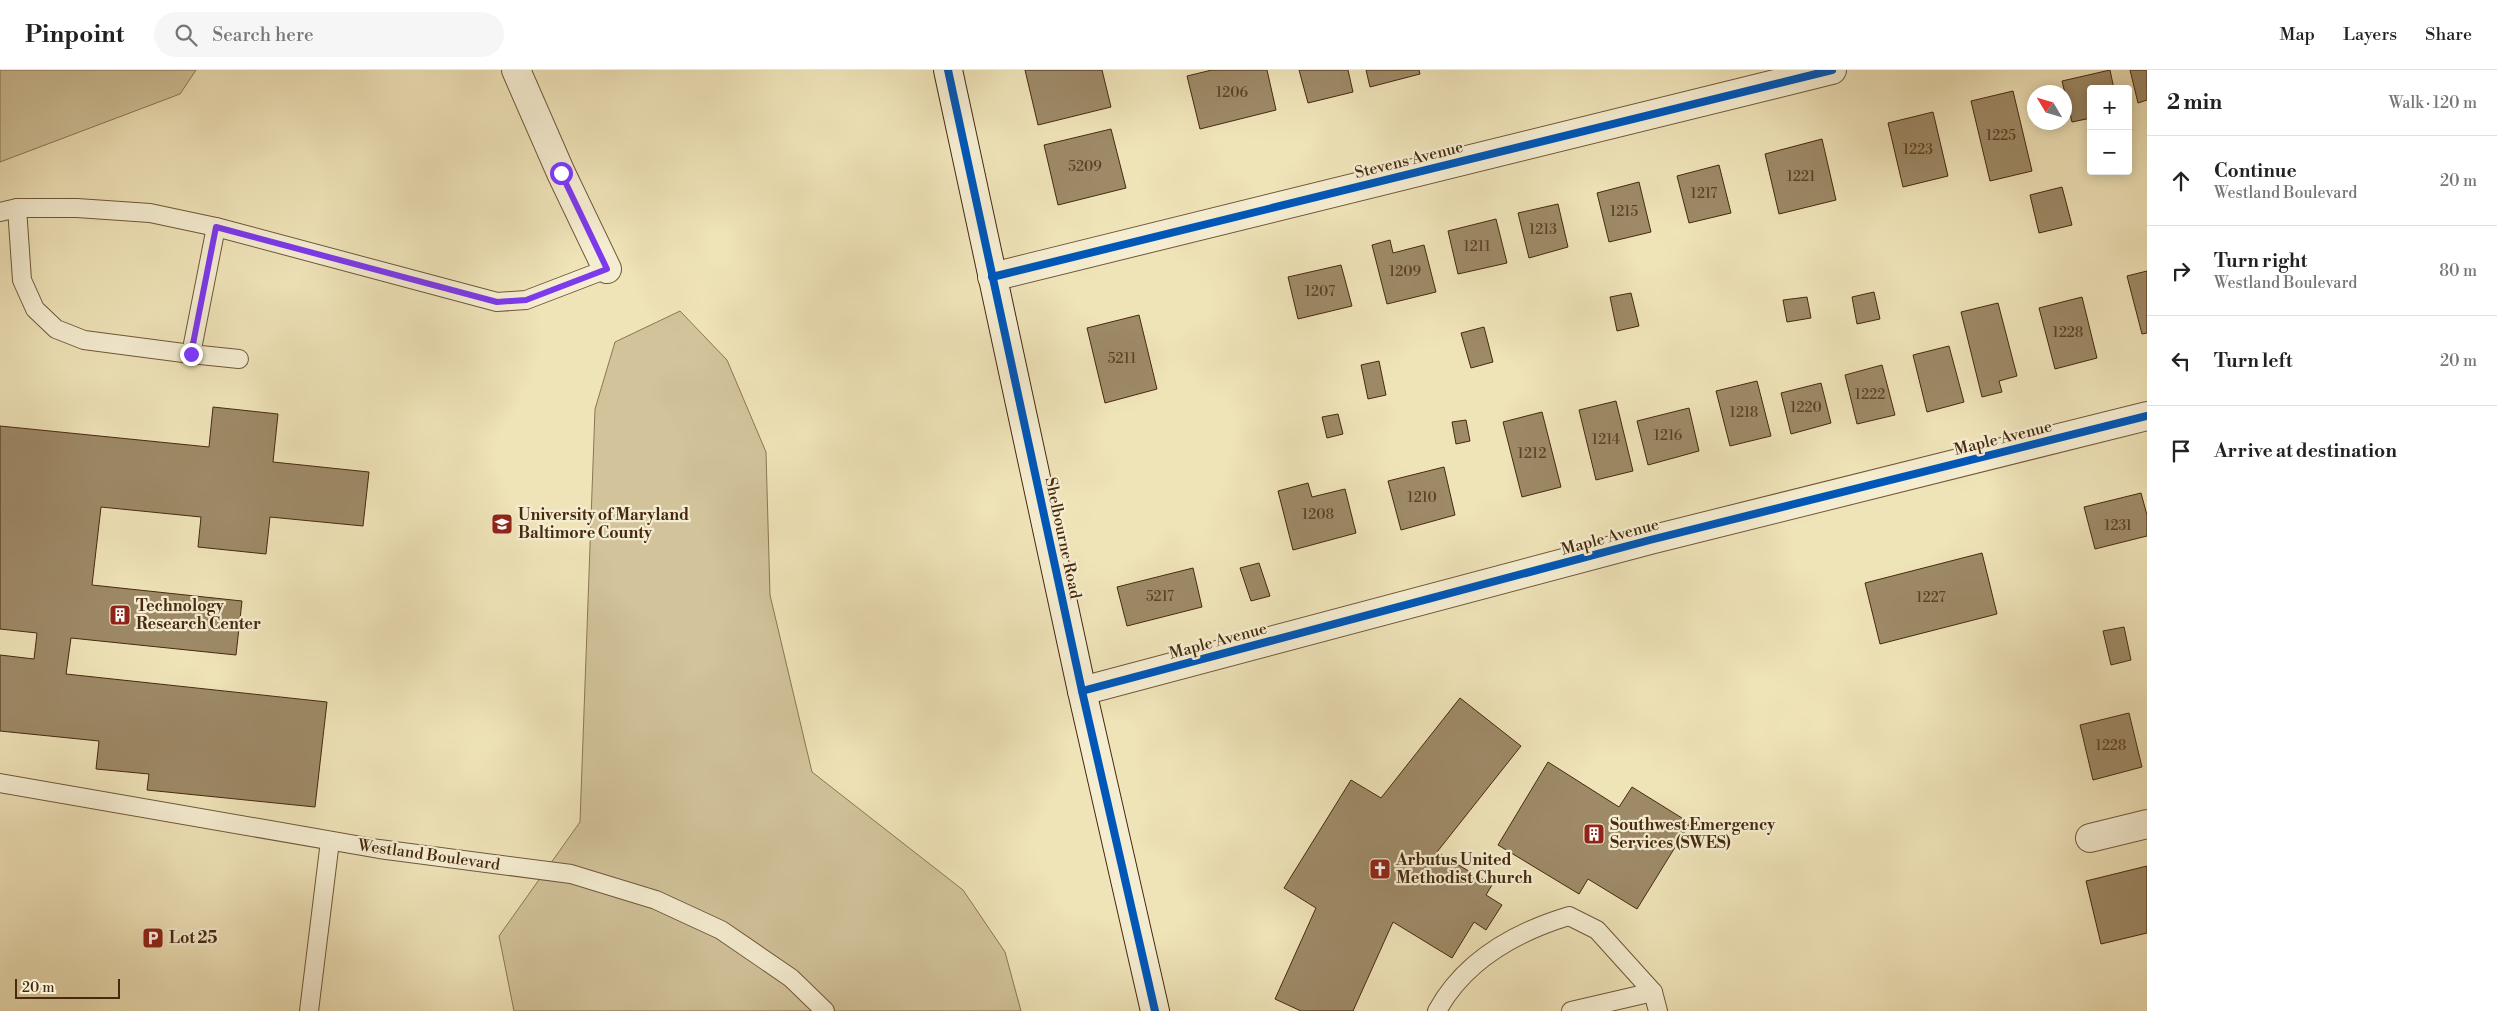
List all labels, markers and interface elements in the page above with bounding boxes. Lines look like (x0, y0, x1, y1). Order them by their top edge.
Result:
search box (154, 12, 504, 57)
text: Pinpoint (25, 20, 124, 50)
icon: search (172, 21, 200, 49)
text: Search here (212, 23, 314, 47)
text: Map (2280, 23, 2315, 46)
text: Layers (2343, 23, 2397, 46)
text: Share (2425, 23, 2472, 46)
house number: 1206 (1216, 84, 1249, 102)
north arrow (2027, 85, 2072, 130)
map controls (2087, 85, 2132, 175)
button: + (2087, 85, 2132, 130)
text: 2 min (2167, 90, 2222, 116)
text: Walk · 120 m (2389, 93, 2477, 113)
house number: 1225 (1986, 127, 2016, 145)
button: − (2087, 130, 2132, 175)
street label: Stevens Avenue (1353, 137, 1465, 183)
house number: 1223 (1903, 141, 1933, 159)
house number: 5209 (1068, 158, 1102, 176)
text: Continue (2214, 159, 2297, 183)
route start (550, 162, 573, 185)
icon: ahead (2167, 167, 2195, 195)
house number: 1221 (1787, 168, 1815, 186)
text: 20 m (2440, 171, 2477, 191)
text: Westland Boulevard (2214, 183, 2357, 203)
house number: 1217 (1691, 185, 1717, 203)
house number: 1215 (1610, 203, 1638, 221)
house number: 1213 (1529, 221, 1557, 239)
house number: 1211 (1464, 238, 1490, 256)
text: Turn right (2214, 249, 2307, 273)
icon: right (2167, 257, 2195, 285)
text: 80 m (2439, 261, 2477, 281)
house number: 1209 (1389, 263, 1421, 281)
text: Westland Boulevard (2214, 273, 2357, 293)
house number: 1207 (1305, 283, 1335, 301)
house number: 1228 (2053, 324, 2083, 342)
route end (180, 343, 203, 366)
icon: left (2167, 347, 2195, 375)
text: Turn left (2214, 349, 2293, 373)
house number: 5211 (1108, 350, 1136, 368)
text: 20 m (2440, 351, 2477, 371)
house number: 1222 (1855, 386, 1885, 404)
house number: 1220 (1790, 399, 1822, 417)
house number: 1218 (1730, 404, 1758, 422)
street label: Maple Avenue (1952, 416, 2054, 460)
house number: 1216 (1654, 427, 1683, 445)
house number: 1214 (1592, 431, 1620, 449)
icon: arrive (2167, 437, 2195, 465)
text: Arrive at destination (2214, 439, 2397, 463)
house number: 1212 (1518, 445, 1546, 463)
street label: Shelbourne Road (1040, 475, 1086, 601)
house number: 1210 (1407, 489, 1437, 507)
place label: University of Maryland Baltimore County (518, 505, 689, 543)
house number: 1208 (1302, 506, 1334, 524)
school or university icon: University of Maryland Baltimore County (490, 512, 514, 536)
street label: Maple Avenue (1559, 514, 1661, 560)
house number: 1231 (2104, 517, 2132, 535)
house number: 5217 (1146, 588, 1174, 606)
house number: 1227 (1916, 589, 1946, 607)
place label: Technology Research Center (136, 596, 261, 634)
building icon: Technology Research Center (108, 603, 132, 627)
street label: Maple Avenue (1167, 618, 1269, 664)
house number: 1228 (2096, 737, 2126, 755)
place label: Southwest Emergency Services (SWES) (1610, 815, 1776, 853)
building icon: Southwest Emergency Services (SWES) (1582, 822, 1606, 846)
street label: Westland Boulevard (356, 835, 501, 875)
place label: Arbutus United Methodist Church (1395, 850, 1533, 888)
church icon: Arbutus United Methodist Church (1368, 857, 1392, 881)
parking icon: Lot 25 (141, 926, 165, 950)
place label: Lot 25 (169, 928, 217, 948)
scale bar (15, 976, 120, 999)
text: 20 m (22, 979, 54, 997)

